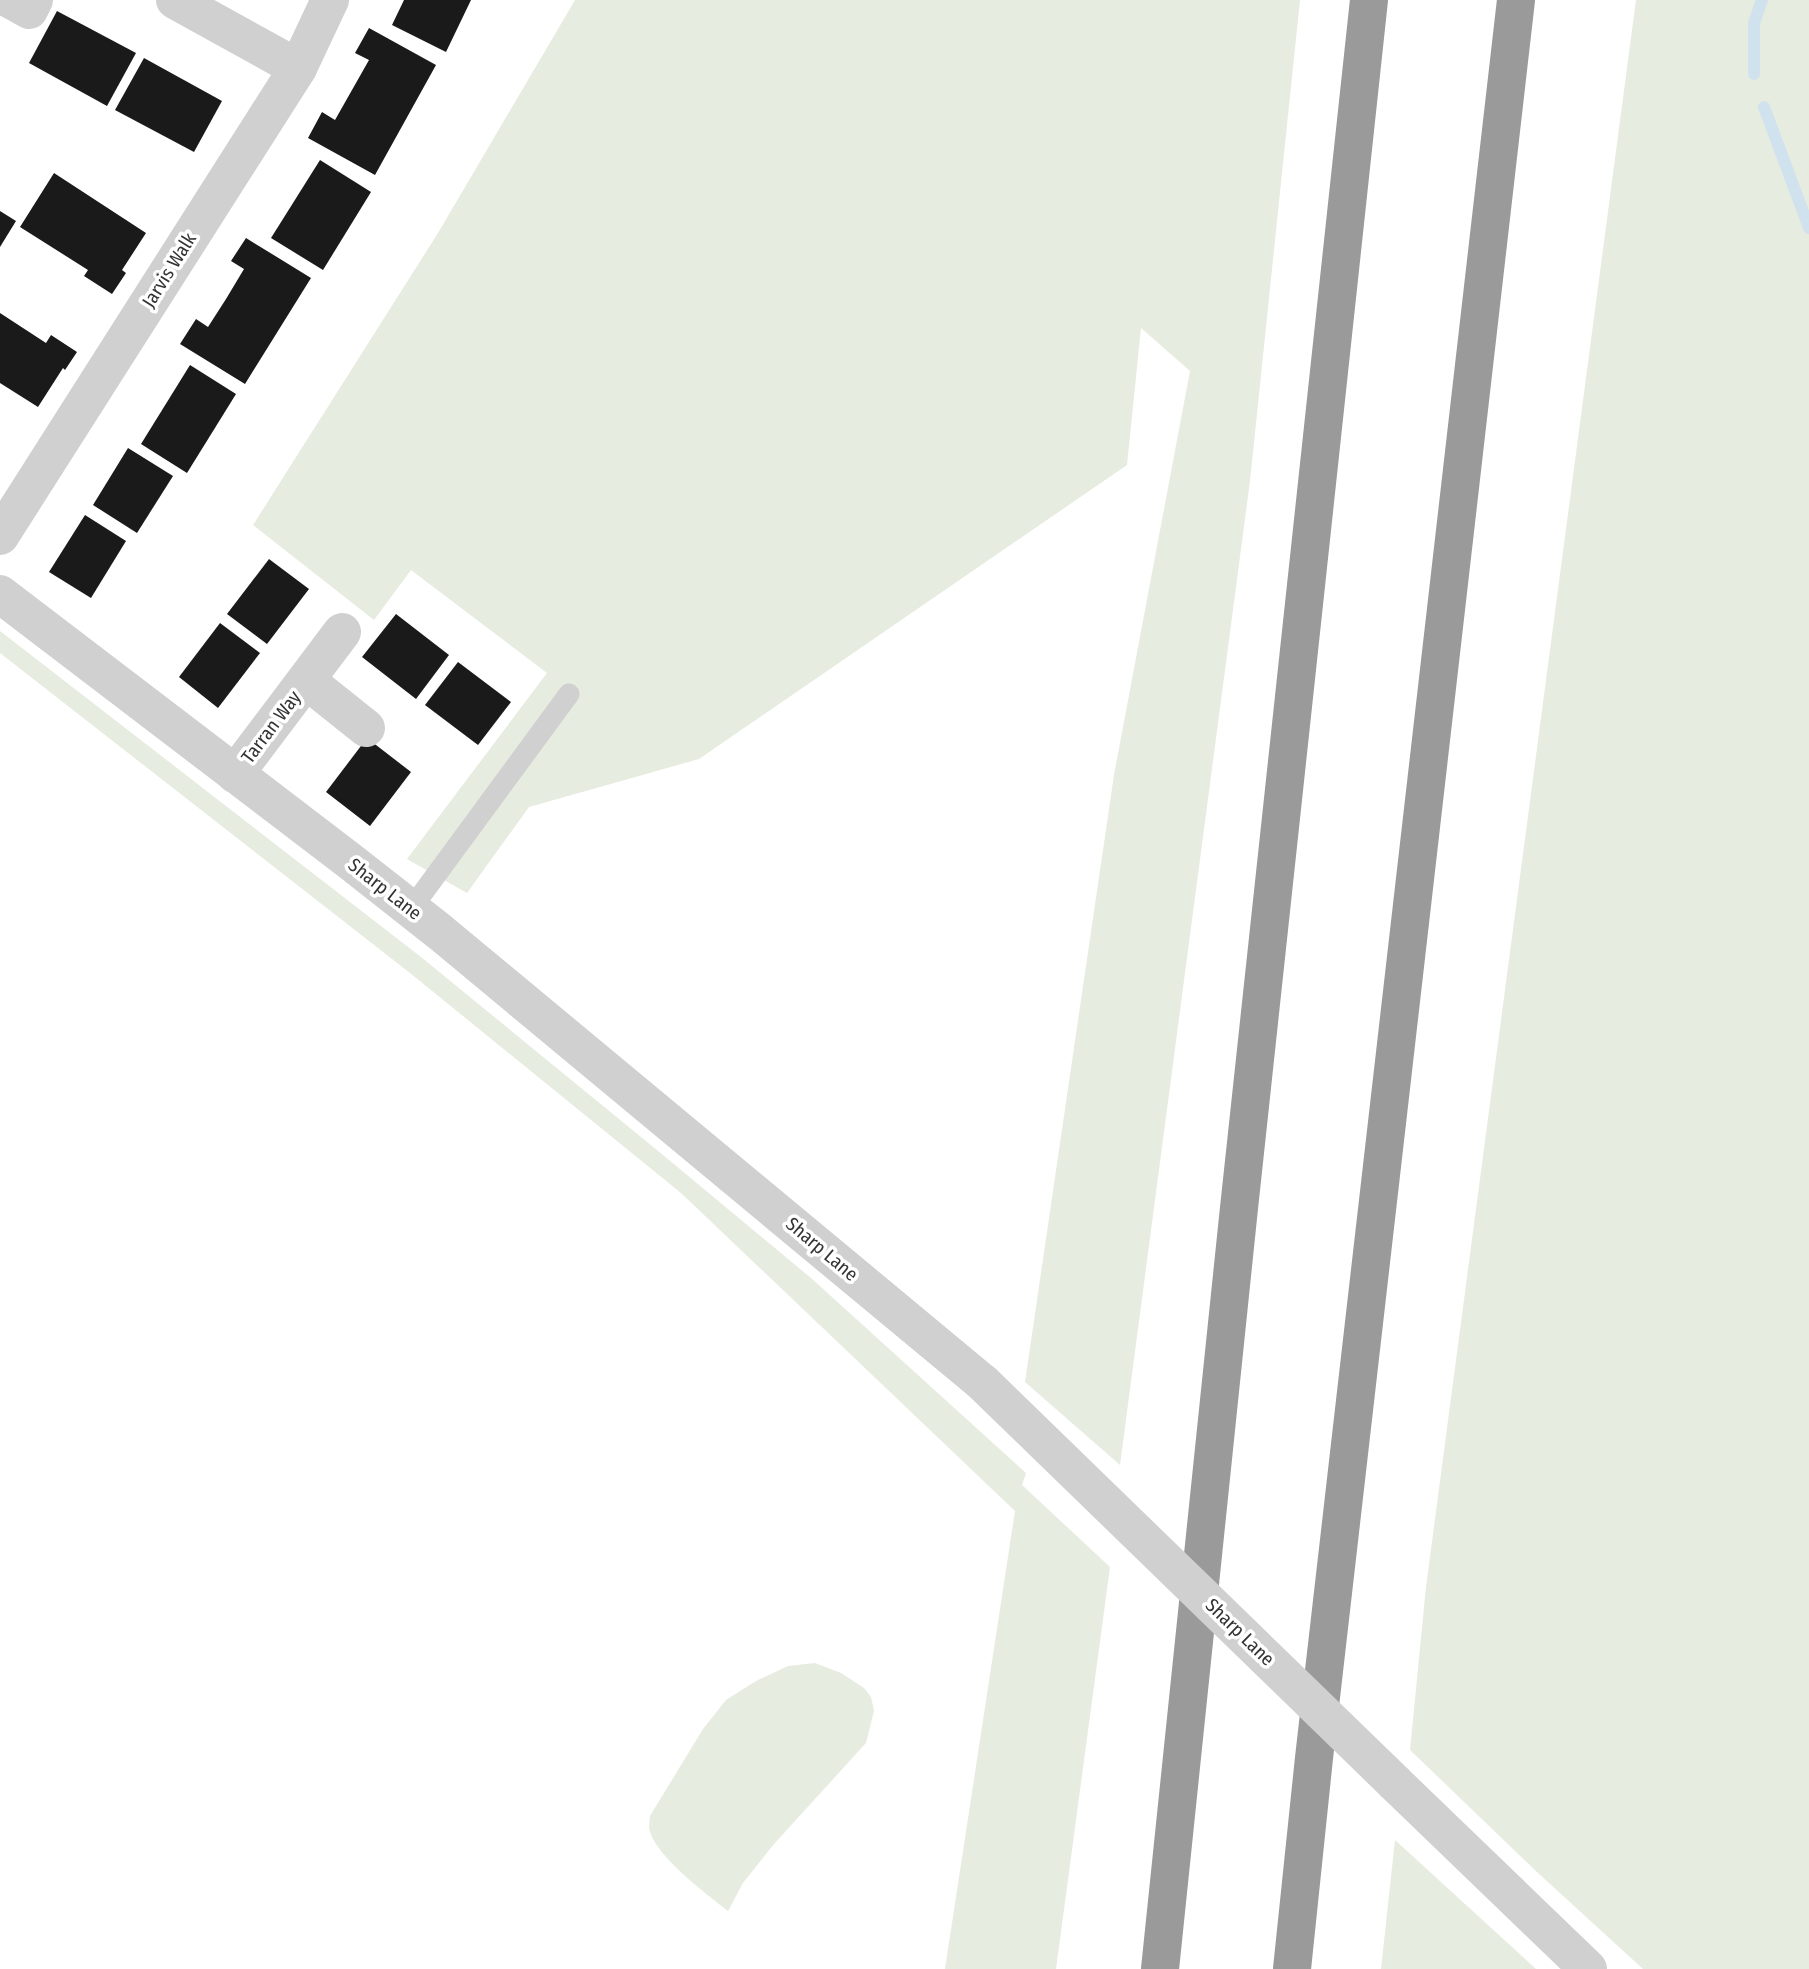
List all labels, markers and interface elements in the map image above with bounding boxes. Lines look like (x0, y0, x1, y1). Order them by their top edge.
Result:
street label: Jarvis Walk (137, 228, 201, 312)
street label: Tarran Way (236, 686, 306, 768)
street label: Sharp Lane (344, 853, 426, 925)
street label: Sharp Lane (781, 1212, 863, 1286)
street label: Sharp Lane (1201, 1594, 1279, 1670)

